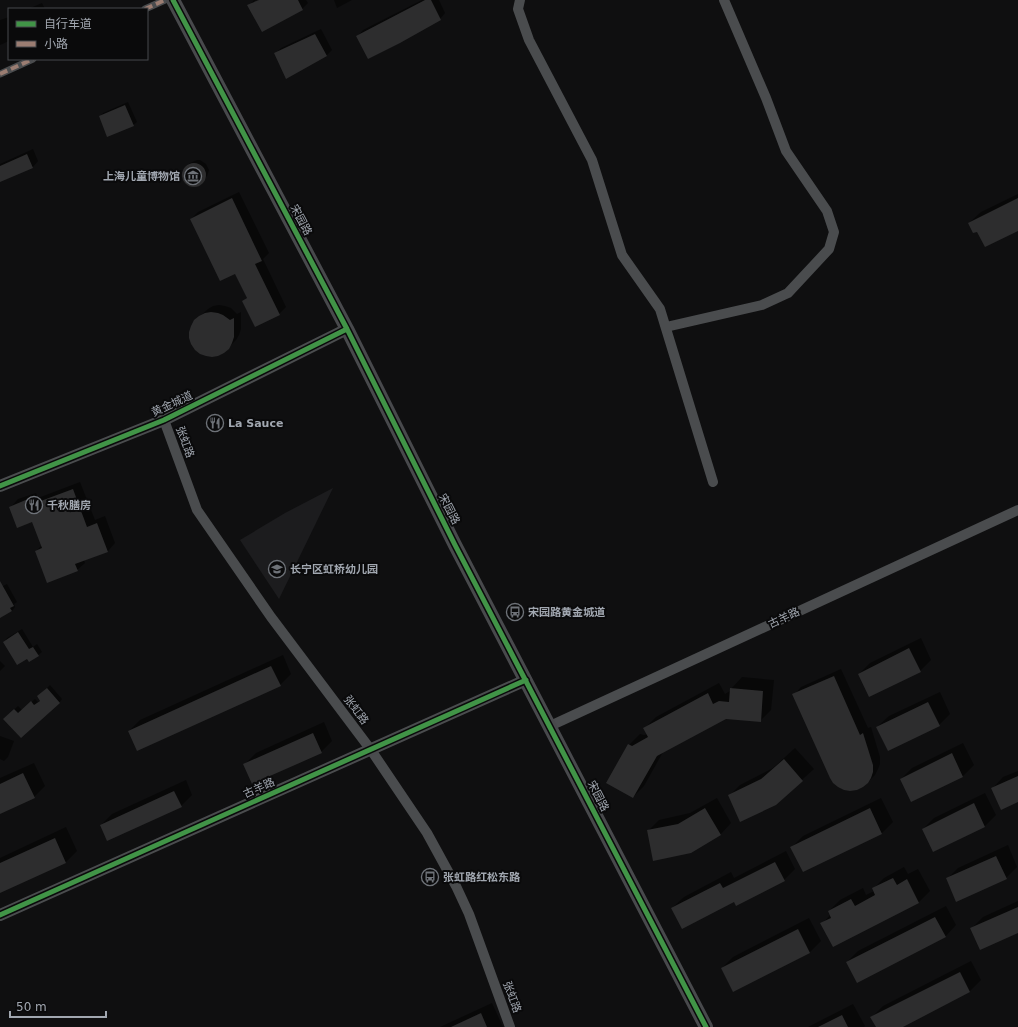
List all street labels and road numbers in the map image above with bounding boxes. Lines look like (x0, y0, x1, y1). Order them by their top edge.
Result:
street label: 宋园路 (288, 202, 314, 238)
street label: 黄金城道 (149, 389, 195, 419)
street label: 张虹路 (173, 424, 197, 460)
street label: 宋园路 (436, 491, 462, 527)
street label: 古羊路 (766, 605, 802, 631)
street label: 张虹路 (341, 693, 371, 727)
street label: 古羊路 (241, 775, 277, 801)
street label: 宋园路 (585, 778, 611, 814)
street label: 张虹路 (500, 979, 524, 1015)

